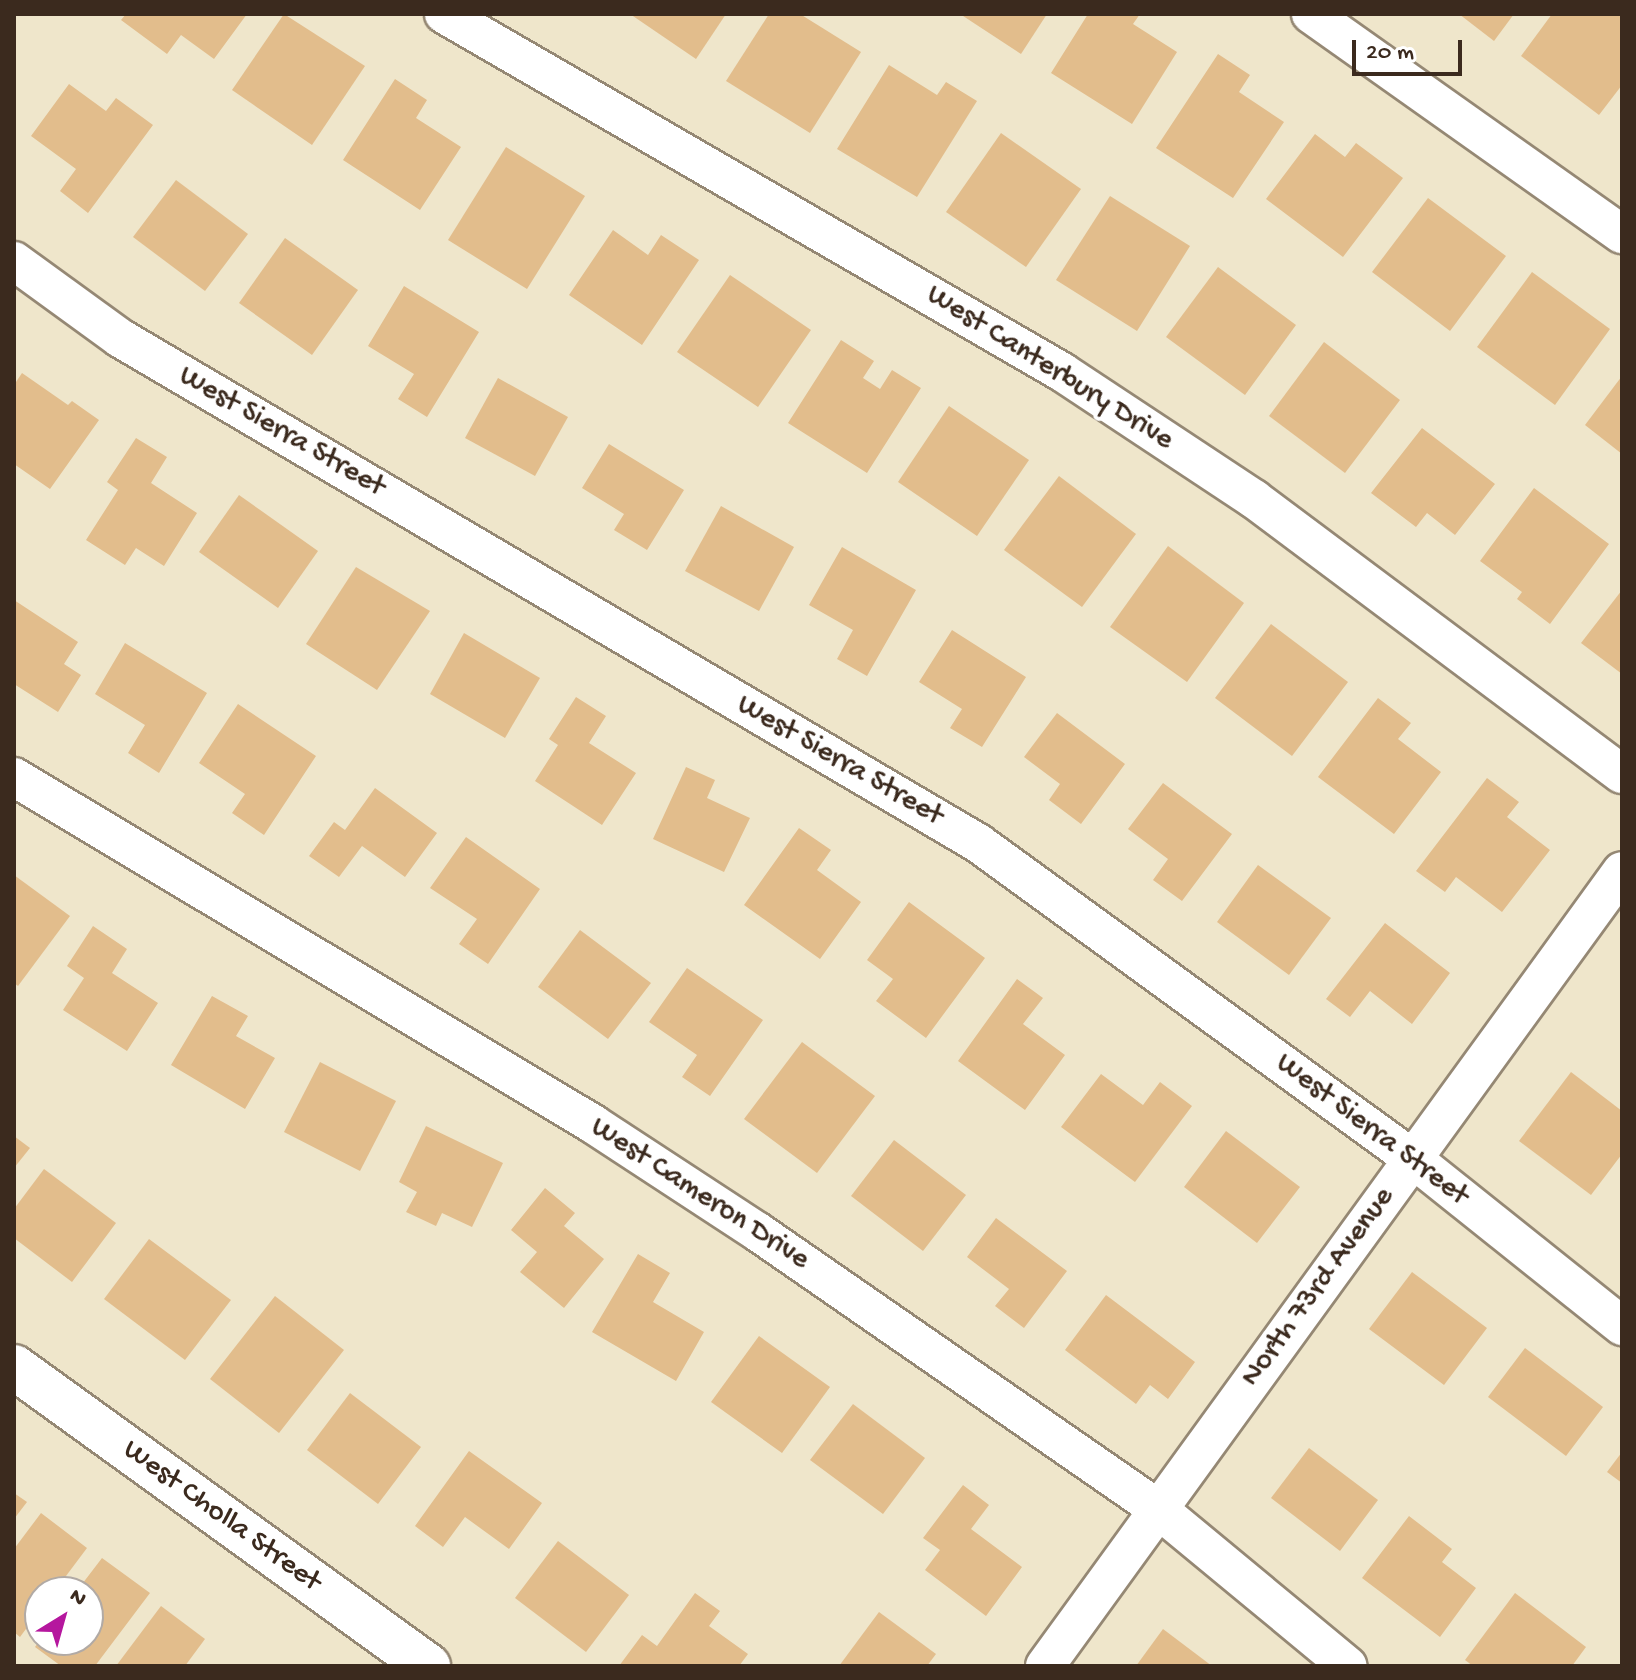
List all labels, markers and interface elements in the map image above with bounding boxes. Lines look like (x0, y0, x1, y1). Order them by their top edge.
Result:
scale bar (1356, 24, 1466, 74)
text: 20 m (1366, 39, 1414, 68)
street label: West Canterbury Drive (919, 278, 1179, 460)
street label: West Sierra Street (171, 359, 391, 507)
street label: West Sierra Street (729, 688, 949, 836)
street label: West Sierra Street (1267, 1047, 1475, 1215)
street label: West Cameron Drive (583, 1111, 815, 1279)
street label: North 73rd Avenue (1235, 1181, 1403, 1395)
street label: West Cholla Street (115, 1433, 327, 1601)
north arrow (24, 1576, 104, 1656)
text: N (64, 1584, 91, 1613)

